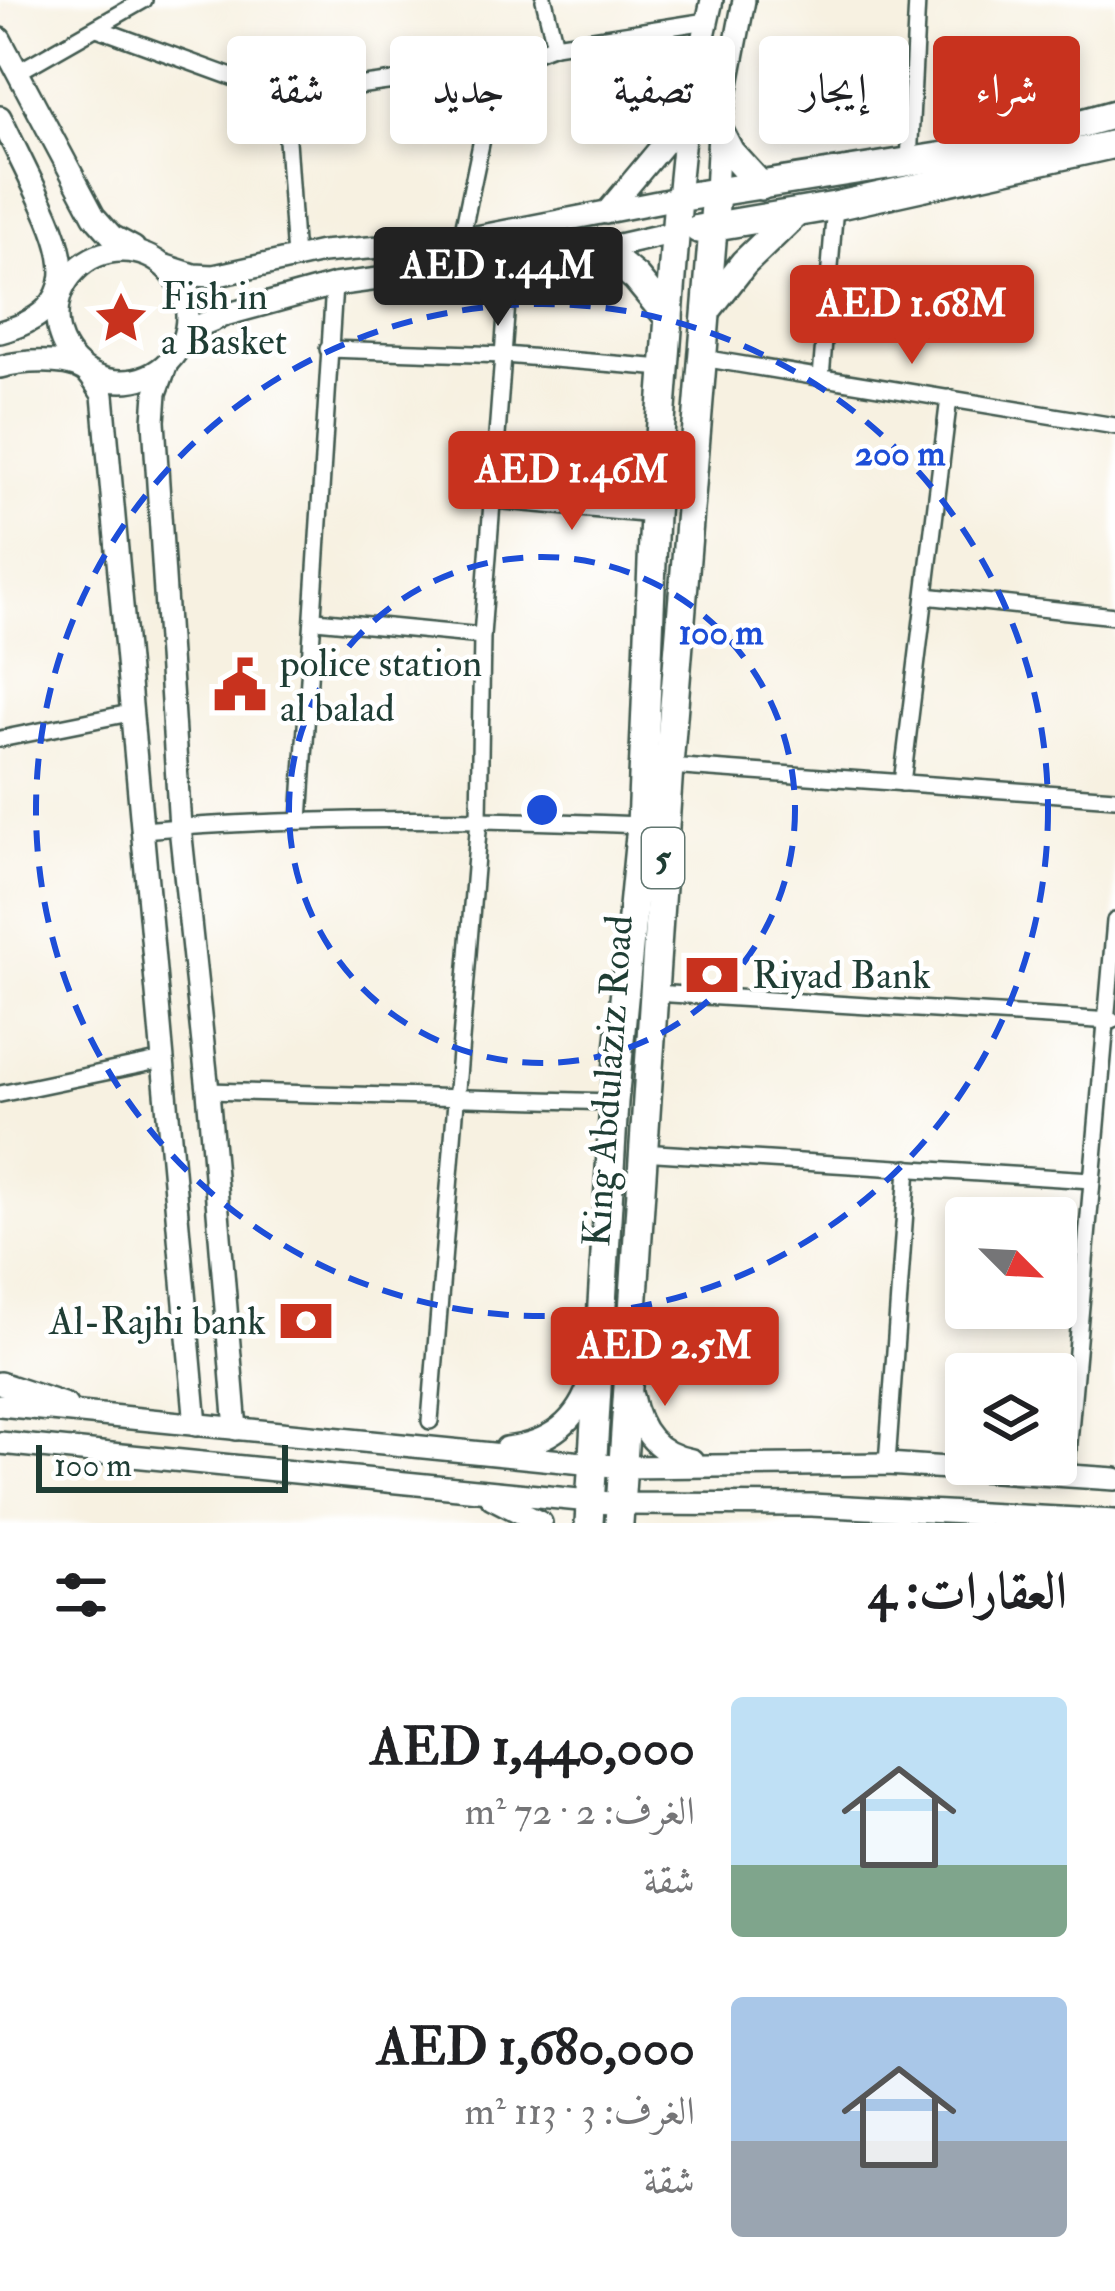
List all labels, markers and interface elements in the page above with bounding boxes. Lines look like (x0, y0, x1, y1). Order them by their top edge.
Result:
chip: شقة (227, 36, 366, 144)
chip: جديد (390, 36, 547, 144)
chip: تصفية (571, 36, 735, 144)
chip: إيجار (759, 36, 909, 144)
chip: شراء (933, 36, 1080, 144)
pin: AED 1.44M (361, 227, 635, 329)
text: AED 1.44M (401, 241, 595, 290)
pin: AED 1.68M (775, 265, 1049, 367)
place label: Fish in a Basket (161, 272, 287, 366)
text: AED 1.68M (817, 279, 1007, 328)
place icon: Fish in a Basket (92, 289, 150, 347)
pin: AED 1.46M (435, 431, 709, 533)
text: 200 m (855, 431, 945, 476)
text: AED 1.46M (475, 445, 669, 494)
text: 100 m (678, 610, 764, 655)
place label: police station al balad (279, 639, 482, 733)
public building icon: police station al balad (211, 656, 269, 714)
centre of rings (521, 789, 563, 831)
road number: 5 (642, 828, 684, 888)
street label: King Abdulaziz Road (572, 914, 644, 1248)
bank icon: Riyad Bank (683, 946, 741, 1004)
place label: Riyad Bank (752, 951, 931, 1000)
north arrow (945, 1197, 1077, 1329)
map controls (945, 1197, 1077, 1485)
bank icon: Al-Rajhi bank (277, 1292, 335, 1350)
place label: Al-Rajhi bank (48, 1297, 266, 1346)
pin: AED 2.5M (541, 1307, 789, 1409)
text: AED 2.5M (578, 1321, 752, 1370)
button: layers (945, 1353, 1077, 1485)
scale bar (36, 1439, 288, 1492)
text: 100 m (54, 1445, 132, 1486)
text: العقارات: 4 (868, 1560, 1067, 1624)
icon: filters (48, 1562, 114, 1628)
text: AED 1,440,000 (370, 1716, 695, 1780)
icon: home (827, 1745, 971, 1889)
text: الغرف: 2 · 72 m² (465, 1787, 695, 1836)
text: شقة (643, 1856, 695, 1905)
text: AED 1,680,000 (377, 2016, 695, 2080)
icon: home (827, 2045, 971, 2189)
text: الغرف: 3 · 113 m² (465, 2087, 695, 2136)
text: شقة (643, 2156, 695, 2205)

